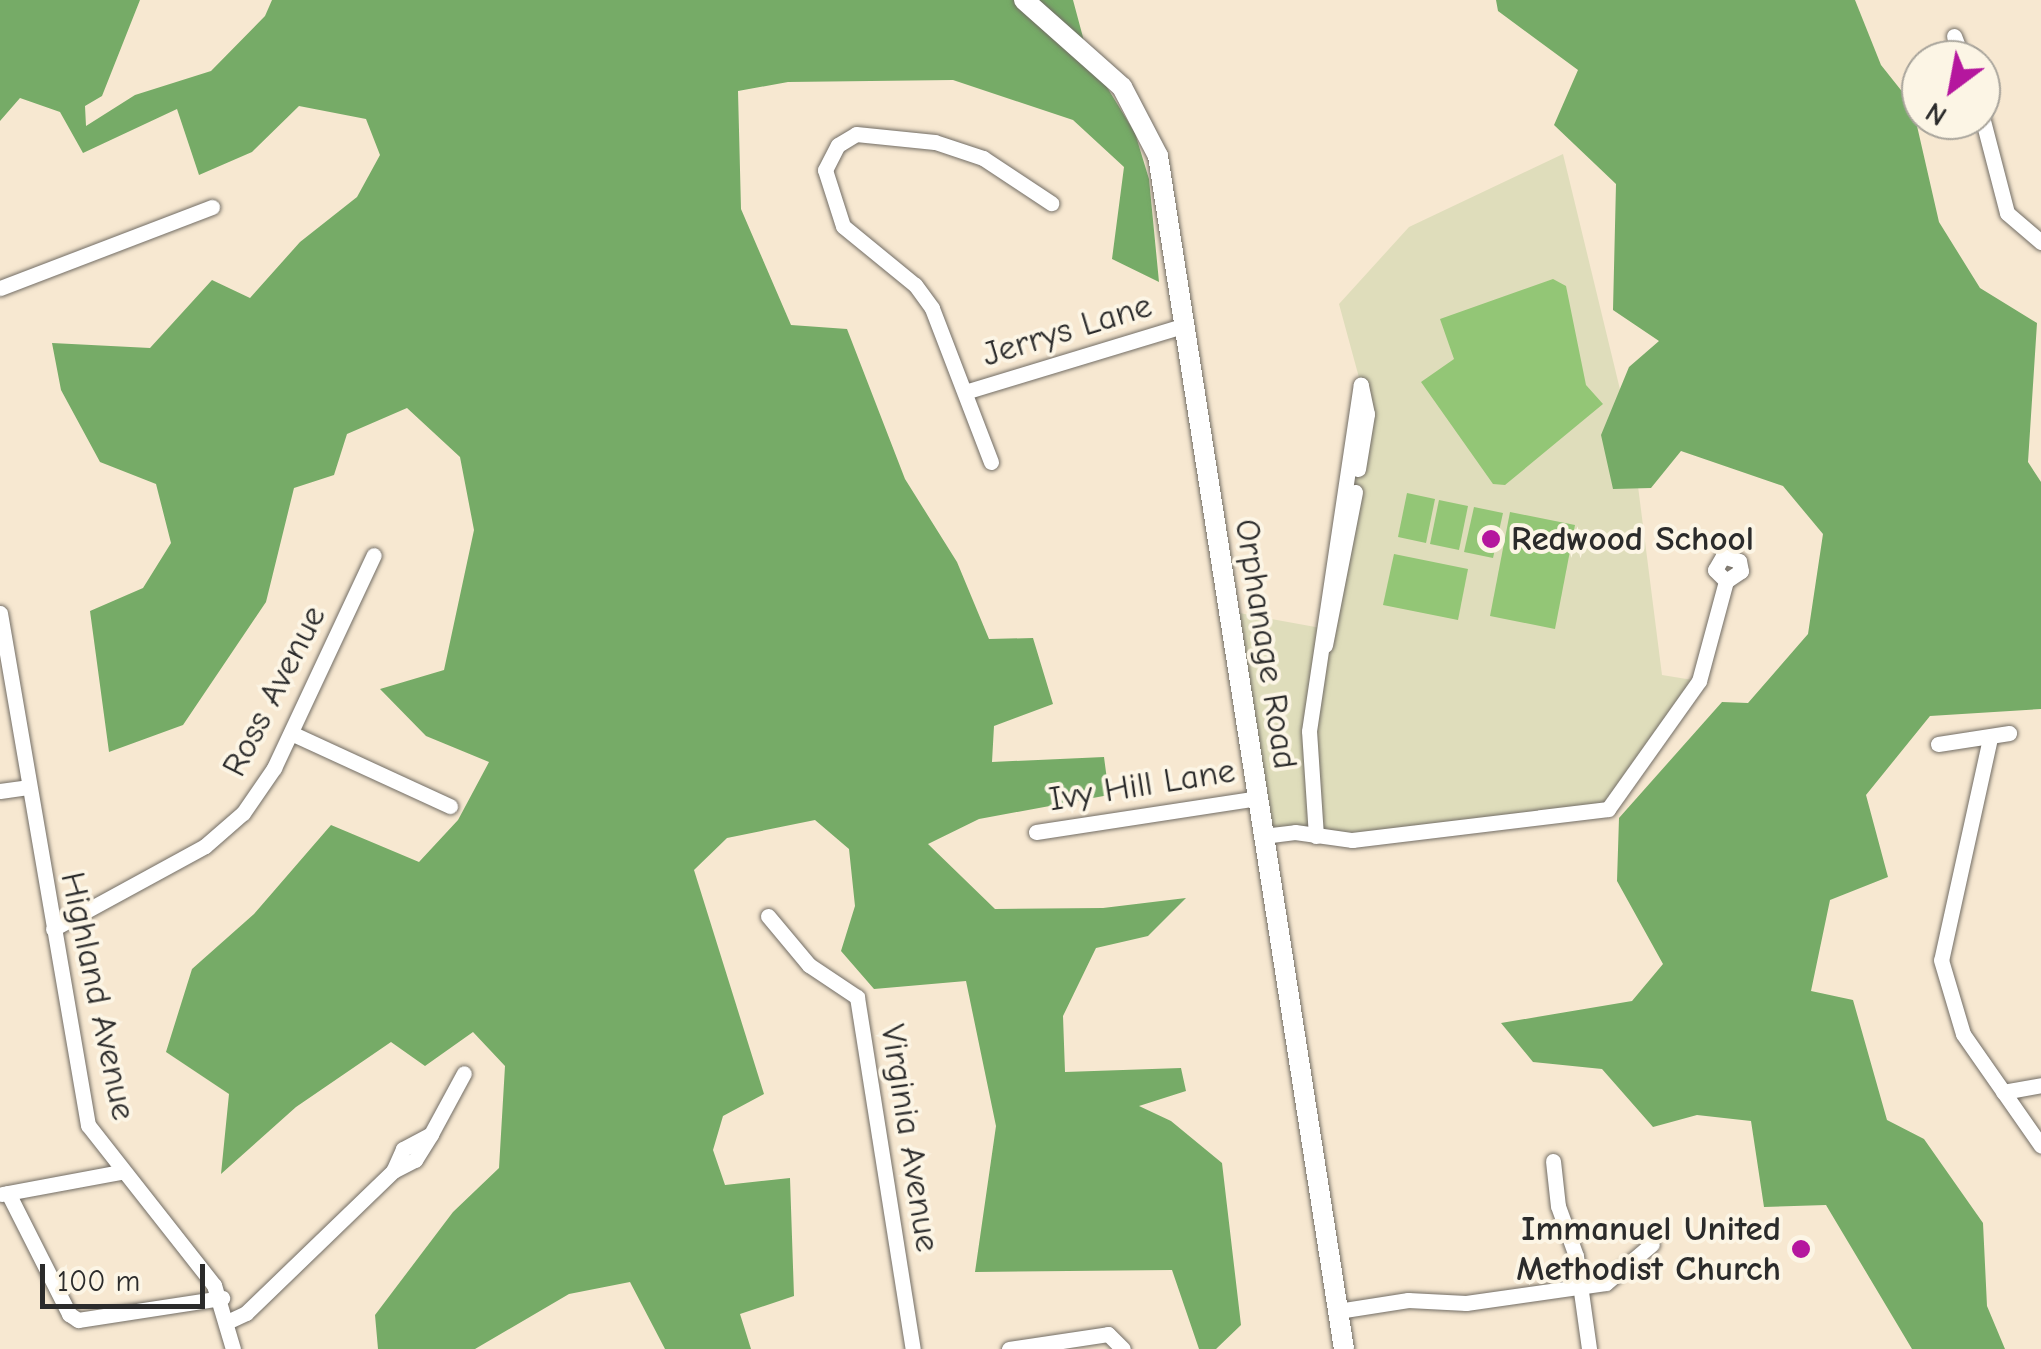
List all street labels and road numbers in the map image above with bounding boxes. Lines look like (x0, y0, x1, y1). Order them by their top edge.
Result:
street label: Jerrys Lane (977, 284, 1157, 376)
street label: Orphanage Road (1226, 516, 1306, 772)
street label: Ross Avenue (213, 599, 335, 783)
street label: Ivy Hill Lane (1046, 750, 1238, 820)
street label: Highland Avenue (51, 868, 145, 1124)
street label: Virginia Avenue (871, 1021, 949, 1255)

